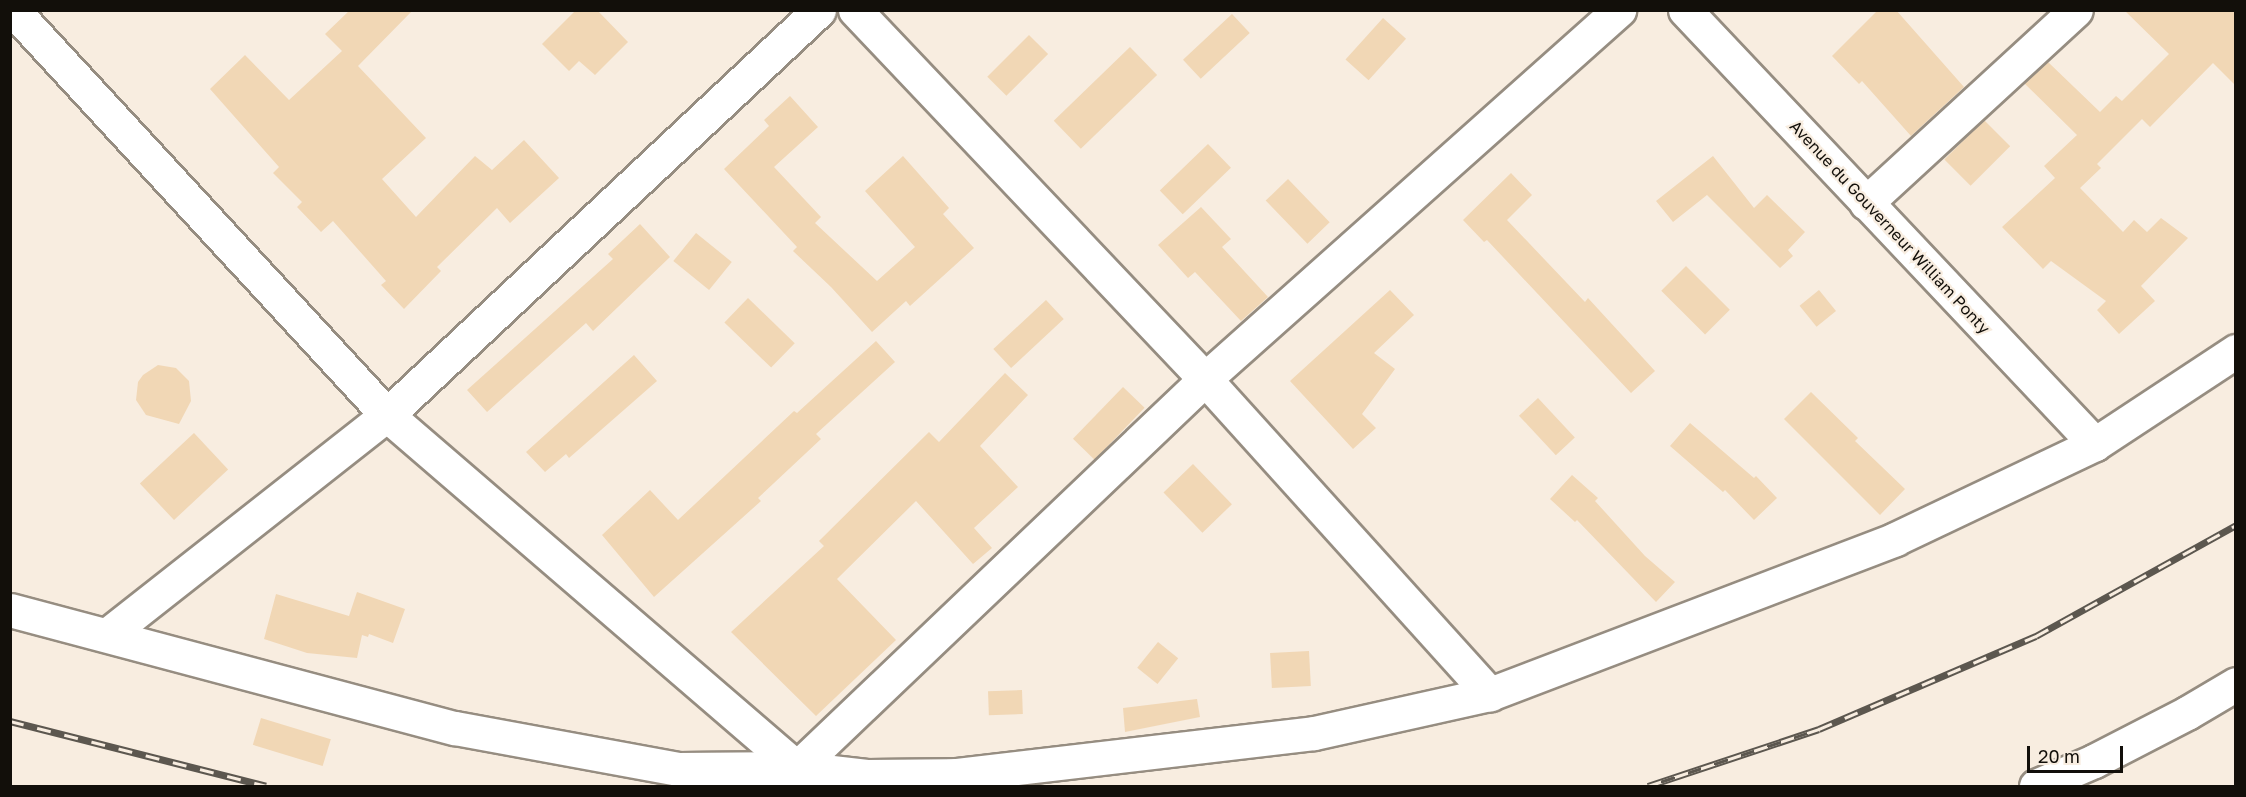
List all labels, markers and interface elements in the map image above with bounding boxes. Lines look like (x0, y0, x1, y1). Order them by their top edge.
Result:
street label: Avenue du Gouverneur William Ponty (1786, 116, 1994, 338)
scale bar (2030, 734, 2126, 772)
text: 20 m (2038, 745, 2080, 767)

